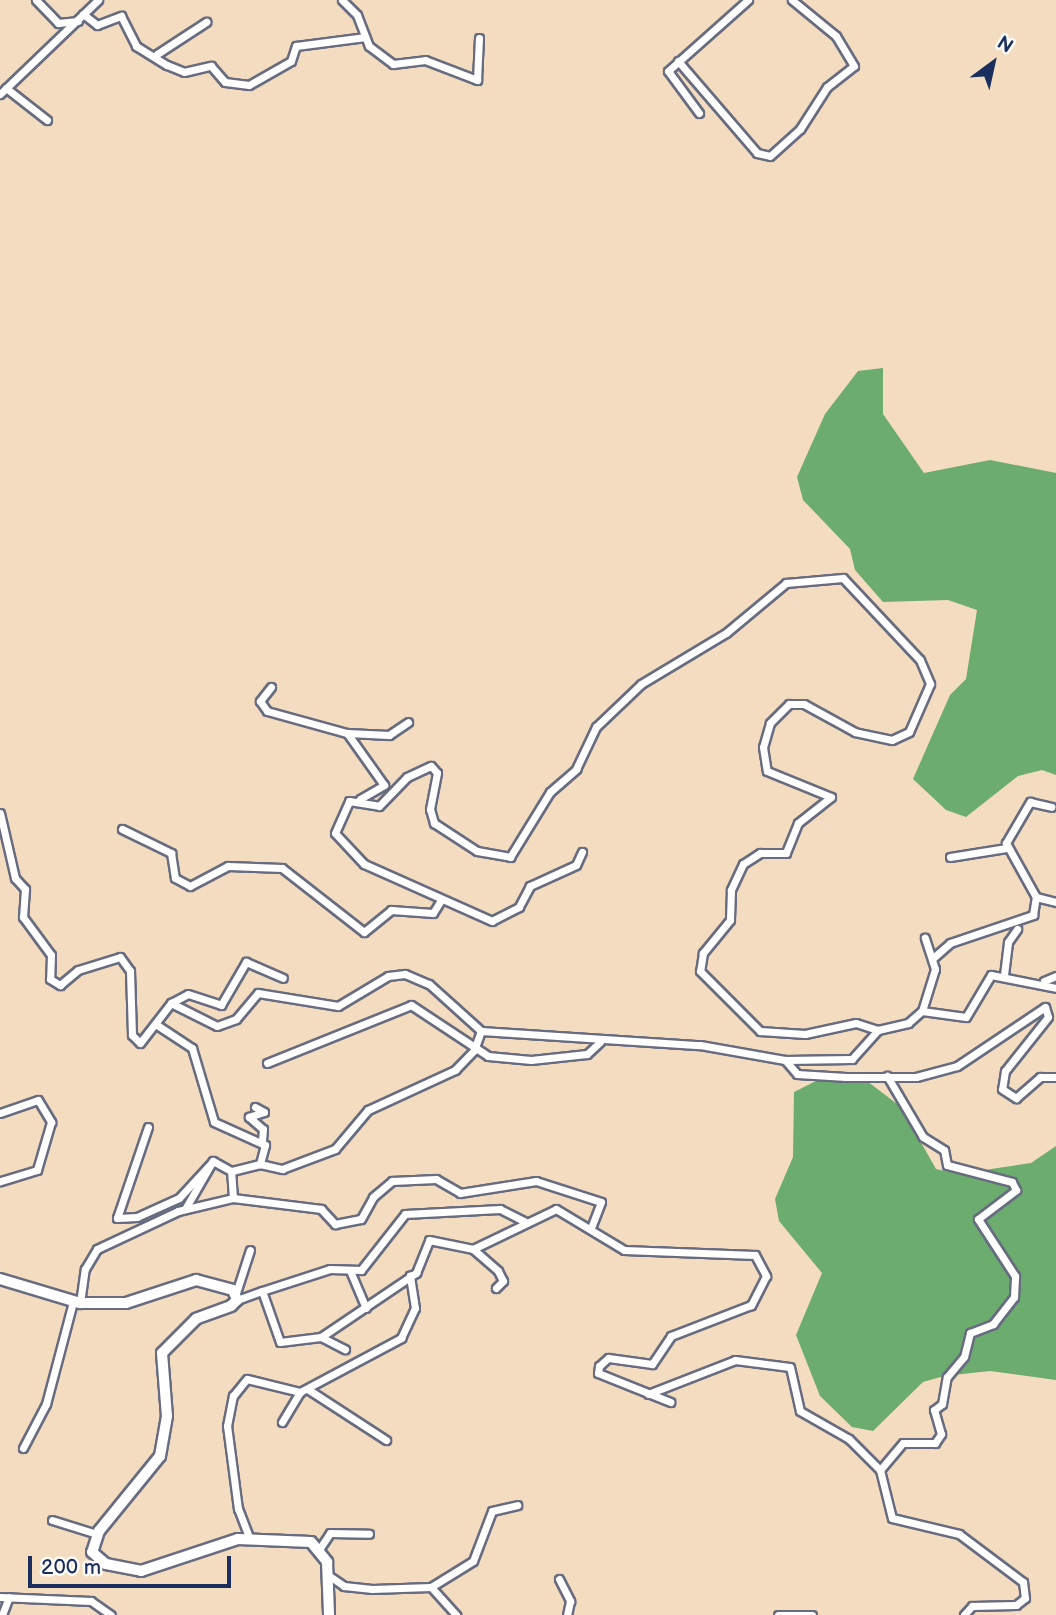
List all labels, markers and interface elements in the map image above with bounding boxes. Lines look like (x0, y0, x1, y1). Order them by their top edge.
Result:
north arrow (958, 28, 1028, 98)
text: N (992, 31, 1017, 59)
scale bar (32, 1542, 234, 1586)
text: 200 m (41, 1555, 101, 1580)

